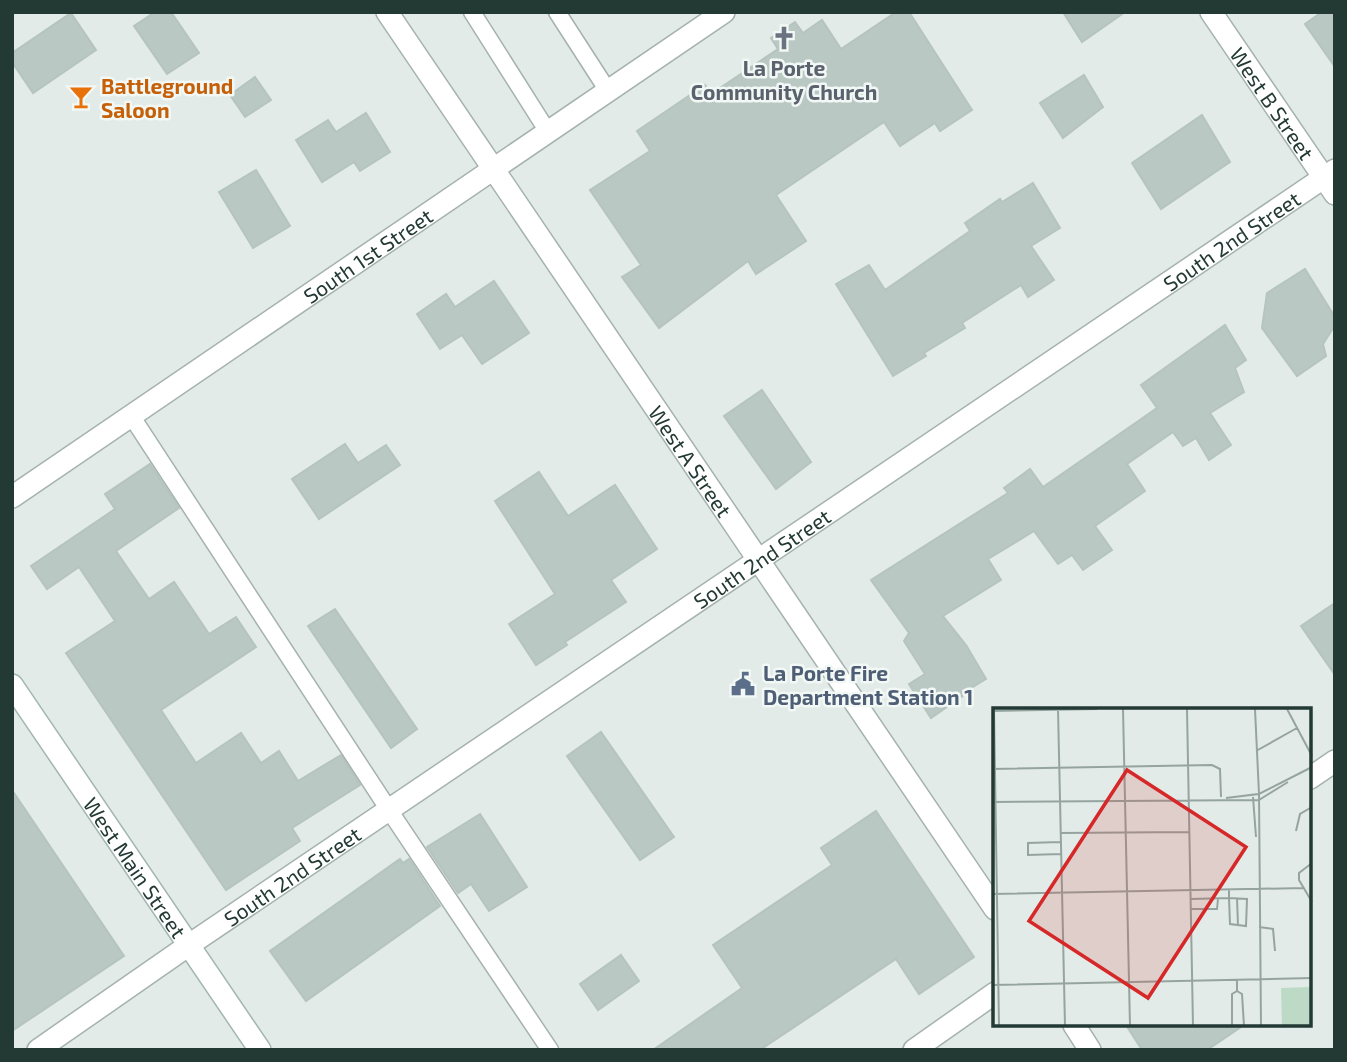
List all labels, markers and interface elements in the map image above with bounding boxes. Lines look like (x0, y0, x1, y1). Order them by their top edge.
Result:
church icon: La Porte Community Church (770, 24, 798, 52)
street label: West B Street (1226, 42, 1320, 164)
place label: La Porte Community Church (691, 55, 877, 105)
place label: Battleground Saloon (101, 73, 233, 122)
bar icon: Battleground Saloon (67, 83, 95, 111)
street label: South 2nd Street (1158, 185, 1304, 295)
street label: South 1st Street (298, 202, 437, 308)
street label: West A Street (644, 400, 738, 521)
street label: South 2nd Street (688, 503, 835, 613)
place label: La Porte Fire Department Station 1 (763, 660, 973, 709)
public building icon: La Porte Fire Department Station 1 (729, 670, 757, 698)
inset map (993, 708, 1312, 1027)
street label: West Main Street (79, 792, 192, 942)
street label: South 2nd Street (219, 820, 365, 931)

